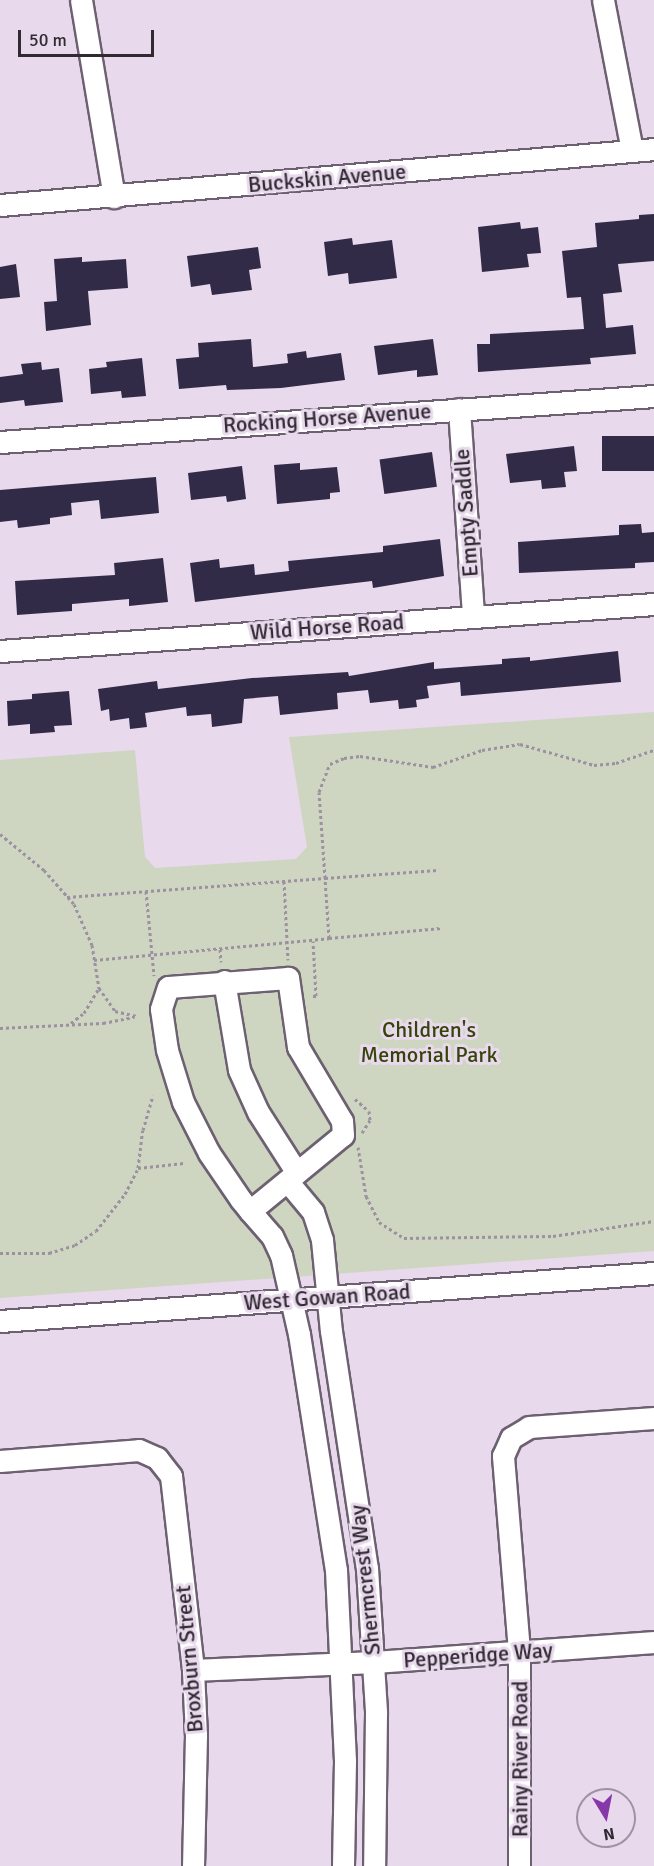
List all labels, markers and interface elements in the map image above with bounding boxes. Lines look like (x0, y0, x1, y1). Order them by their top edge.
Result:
scale bar (21, 18, 158, 56)
text: 50 m (29, 29, 67, 51)
street label: Buckskin Avenue (247, 158, 407, 198)
street label: Rocking Horse Avenue (222, 398, 432, 438)
street label: Empty Saddle (448, 448, 484, 578)
street label: Wild Horse Road (249, 608, 405, 646)
park label: Children's Memorial Park (361, 1016, 497, 1068)
street label: West Gowan Road (243, 1278, 411, 1316)
street label: Shermcrest Way (344, 1503, 386, 1657)
street label: Broxburn Street (169, 1584, 209, 1734)
street label: Pepperidge Way (402, 1637, 554, 1673)
street label: Rainy River Road (507, 1681, 533, 1837)
north arrow (576, 1788, 636, 1848)
text: N (602, 1823, 616, 1845)

